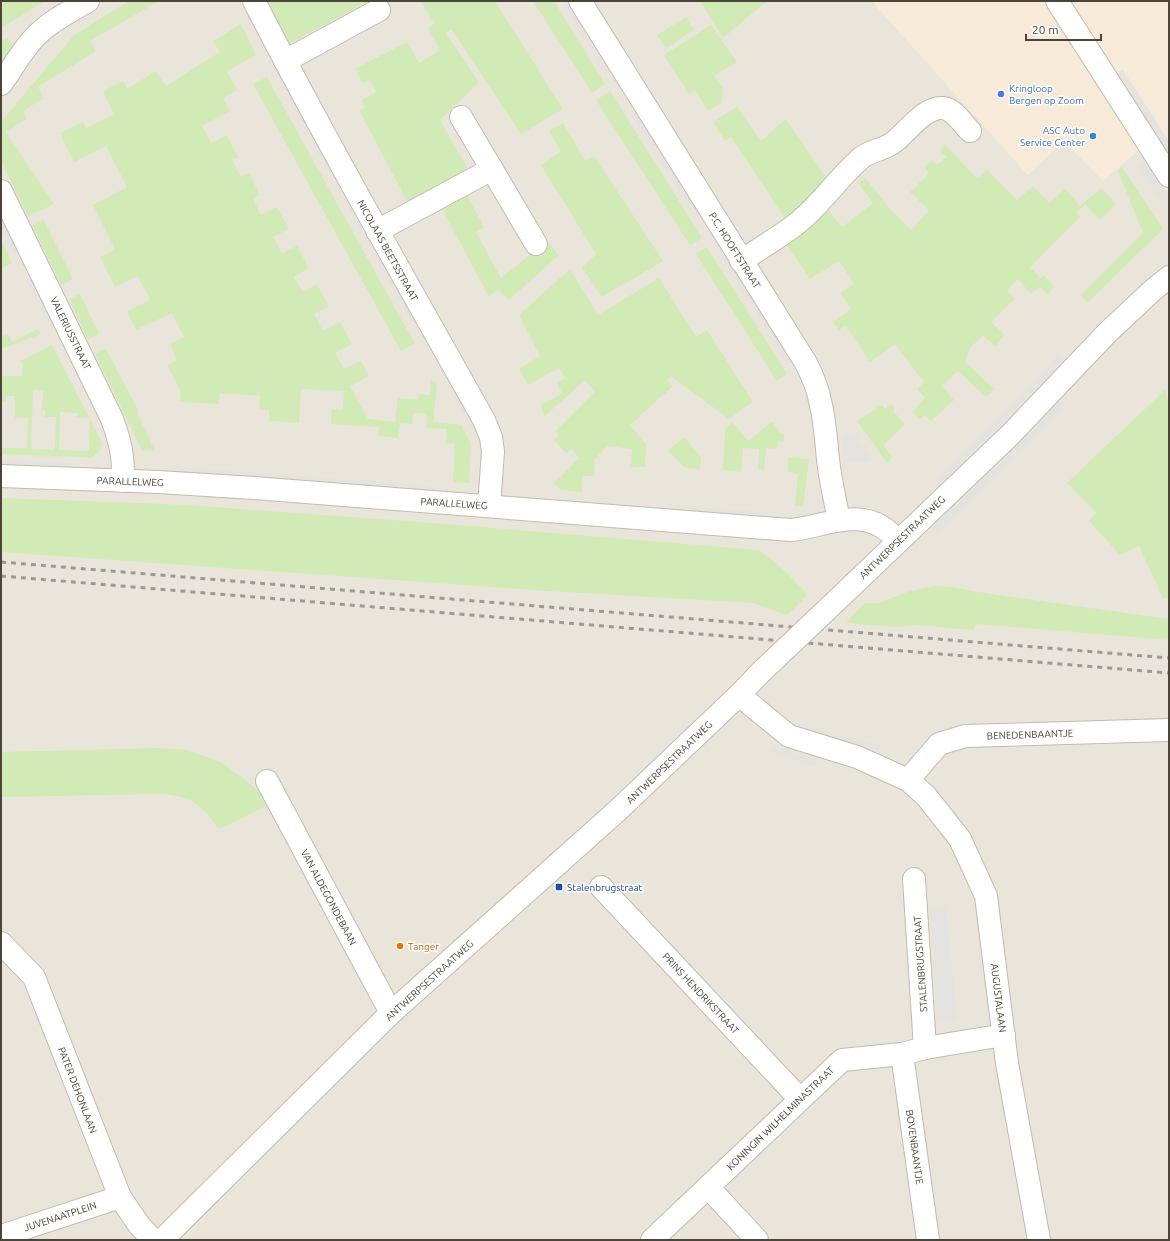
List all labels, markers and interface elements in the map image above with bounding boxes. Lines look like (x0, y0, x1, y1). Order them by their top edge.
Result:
scale bar (1026, 16, 1101, 42)
text: 20 m (1032, 23, 1059, 36)
place label: Kringloop Bergen op Zoom (1009, 83, 1084, 106)
marker: Kringloop Bergen op Zoom (996, 89, 1006, 99)
place label: ASC Auto Service Center (1020, 125, 1085, 148)
marker: ASC Auto Service Center (1088, 131, 1098, 141)
street label: NICOLAAS BEETSSTRAAT (355, 198, 420, 303)
street label: P.C. HOOFTSTRAAT (707, 210, 763, 291)
street label: VALERIUSSTRAAT (48, 295, 93, 372)
street label: PARALLELWEG (96, 475, 164, 488)
street label: ANTWERPSESTRAATWEG (857, 494, 947, 581)
street label: PARALLELWEG (420, 496, 488, 511)
street label: ANTWERPSESTRAATWEG (624, 719, 714, 806)
street label: BENEDENBAANTJE (987, 727, 1074, 742)
street label: VAN ALDEGONDEBAAN (299, 847, 359, 947)
marker: Stalenbrugstraat (554, 882, 564, 892)
place label: Stalenbrugstraat (567, 882, 643, 893)
street label: STALENBRUGSTRAAT (912, 915, 929, 1012)
street label: ANTWERPSESTRAATWEG (383, 938, 476, 1023)
marker: Tanger (395, 941, 405, 951)
place label: Tanger (408, 941, 439, 952)
street label: PRINS HENDRIKSTRAAT (660, 951, 741, 1036)
street label: AUGUSTALAAN (989, 963, 1008, 1033)
street label: PATER DEHONLAAN (56, 1045, 99, 1135)
street label: KONINGIN WILHELMINASTRAAT (725, 1064, 836, 1172)
street label: BOVENBAANTJE (904, 1109, 925, 1185)
street label: JUVENAATPLEIN (23, 1200, 98, 1233)

